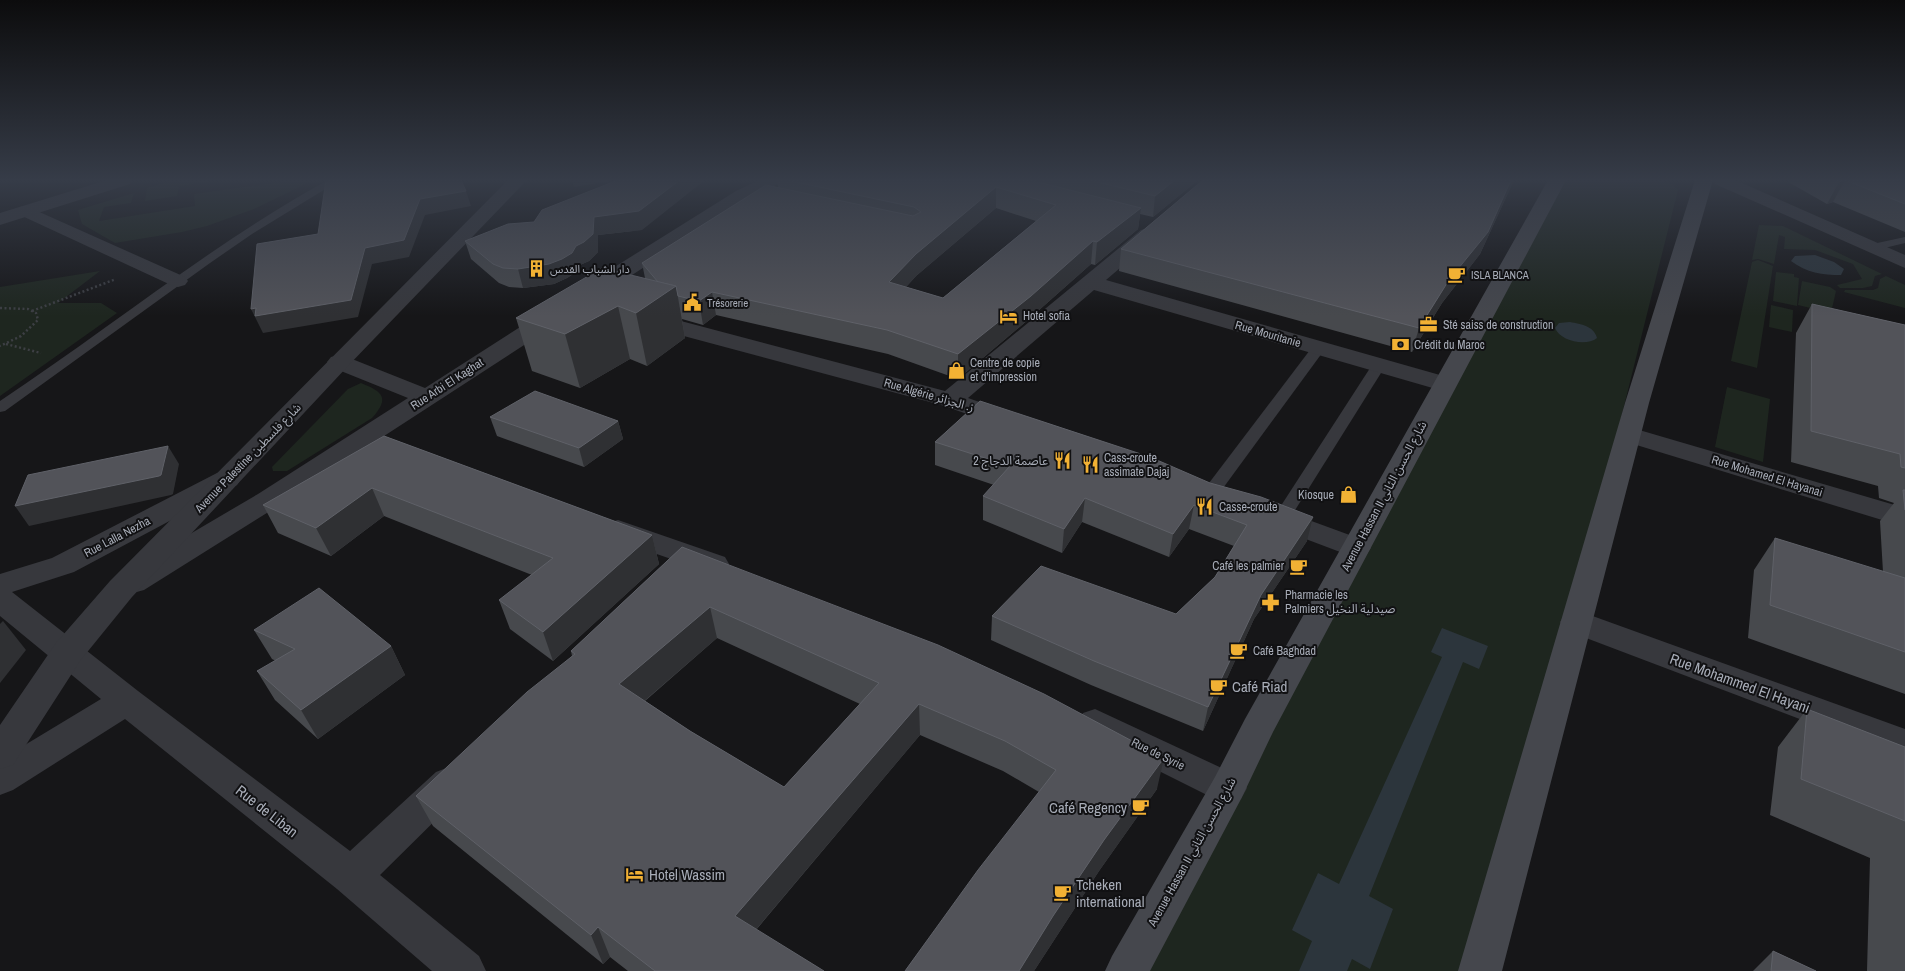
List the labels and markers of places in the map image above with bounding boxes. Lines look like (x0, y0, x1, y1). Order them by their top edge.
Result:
building icon: دار الشباب القدس (526, 259, 546, 279)
place label: دار الشباب القدس (550, 262, 630, 276)
cafe icon: ISLA BLANCA (1447, 265, 1467, 285)
place label: ISLA BLANCA (1471, 268, 1530, 282)
public building icon: Trésorerie (683, 293, 703, 313)
place label: Trésorerie (707, 296, 748, 310)
hotel icon: Hotel sofia (999, 306, 1019, 326)
place label: Hotel sofia (1023, 308, 1071, 324)
office icon: Sté saiss de construction (1419, 315, 1439, 335)
place label: Sté saiss de construction (1443, 317, 1554, 333)
bank icon: Crédit du Maroc (1390, 335, 1410, 355)
place label: Crédit du Maroc (1414, 337, 1485, 353)
place label: Centre de copie et d'impression (970, 355, 1040, 385)
shop icon: Centre de copie et d'impression (946, 360, 966, 380)
place label: Cass-croute assimate Dajaj (1104, 450, 1169, 480)
restaurant icon: عاصمة الدجاج 2 (1052, 451, 1072, 471)
place label: عاصمة الدجاج 2 (973, 453, 1048, 470)
restaurant icon: Cass-croute assimate Dajaj (1080, 455, 1100, 475)
shop icon: Kiosque (1338, 485, 1358, 505)
place label: Kiosque (1298, 487, 1334, 503)
restaurant icon: Casse-croute (1195, 497, 1215, 517)
place label: Casse-croute (1219, 499, 1278, 515)
cafe icon: Café les palmier (1288, 556, 1308, 576)
place label: Café les palmier (1212, 558, 1285, 574)
place label: Pharmacie les Palmiers صيدلية النخيل (1285, 587, 1396, 617)
pharmacy icon: Pharmacie les Palmiers صيدلية النخيل (1261, 592, 1281, 612)
cafe icon: Café Baghdad (1229, 641, 1249, 661)
place label: Café Baghdad (1253, 643, 1316, 659)
cafe icon: Café Riad (1208, 676, 1228, 696)
place label: Café Riad (1232, 676, 1287, 697)
place label: Café Regency (1049, 797, 1128, 818)
cafe icon: Café Regency (1131, 797, 1151, 817)
hotel icon: Hotel Wassim (625, 864, 645, 884)
place label: Hotel Wassim (649, 864, 725, 885)
place label: Tcheken international (1076, 874, 1144, 912)
cafe icon: Tcheken international (1052, 883, 1072, 903)

